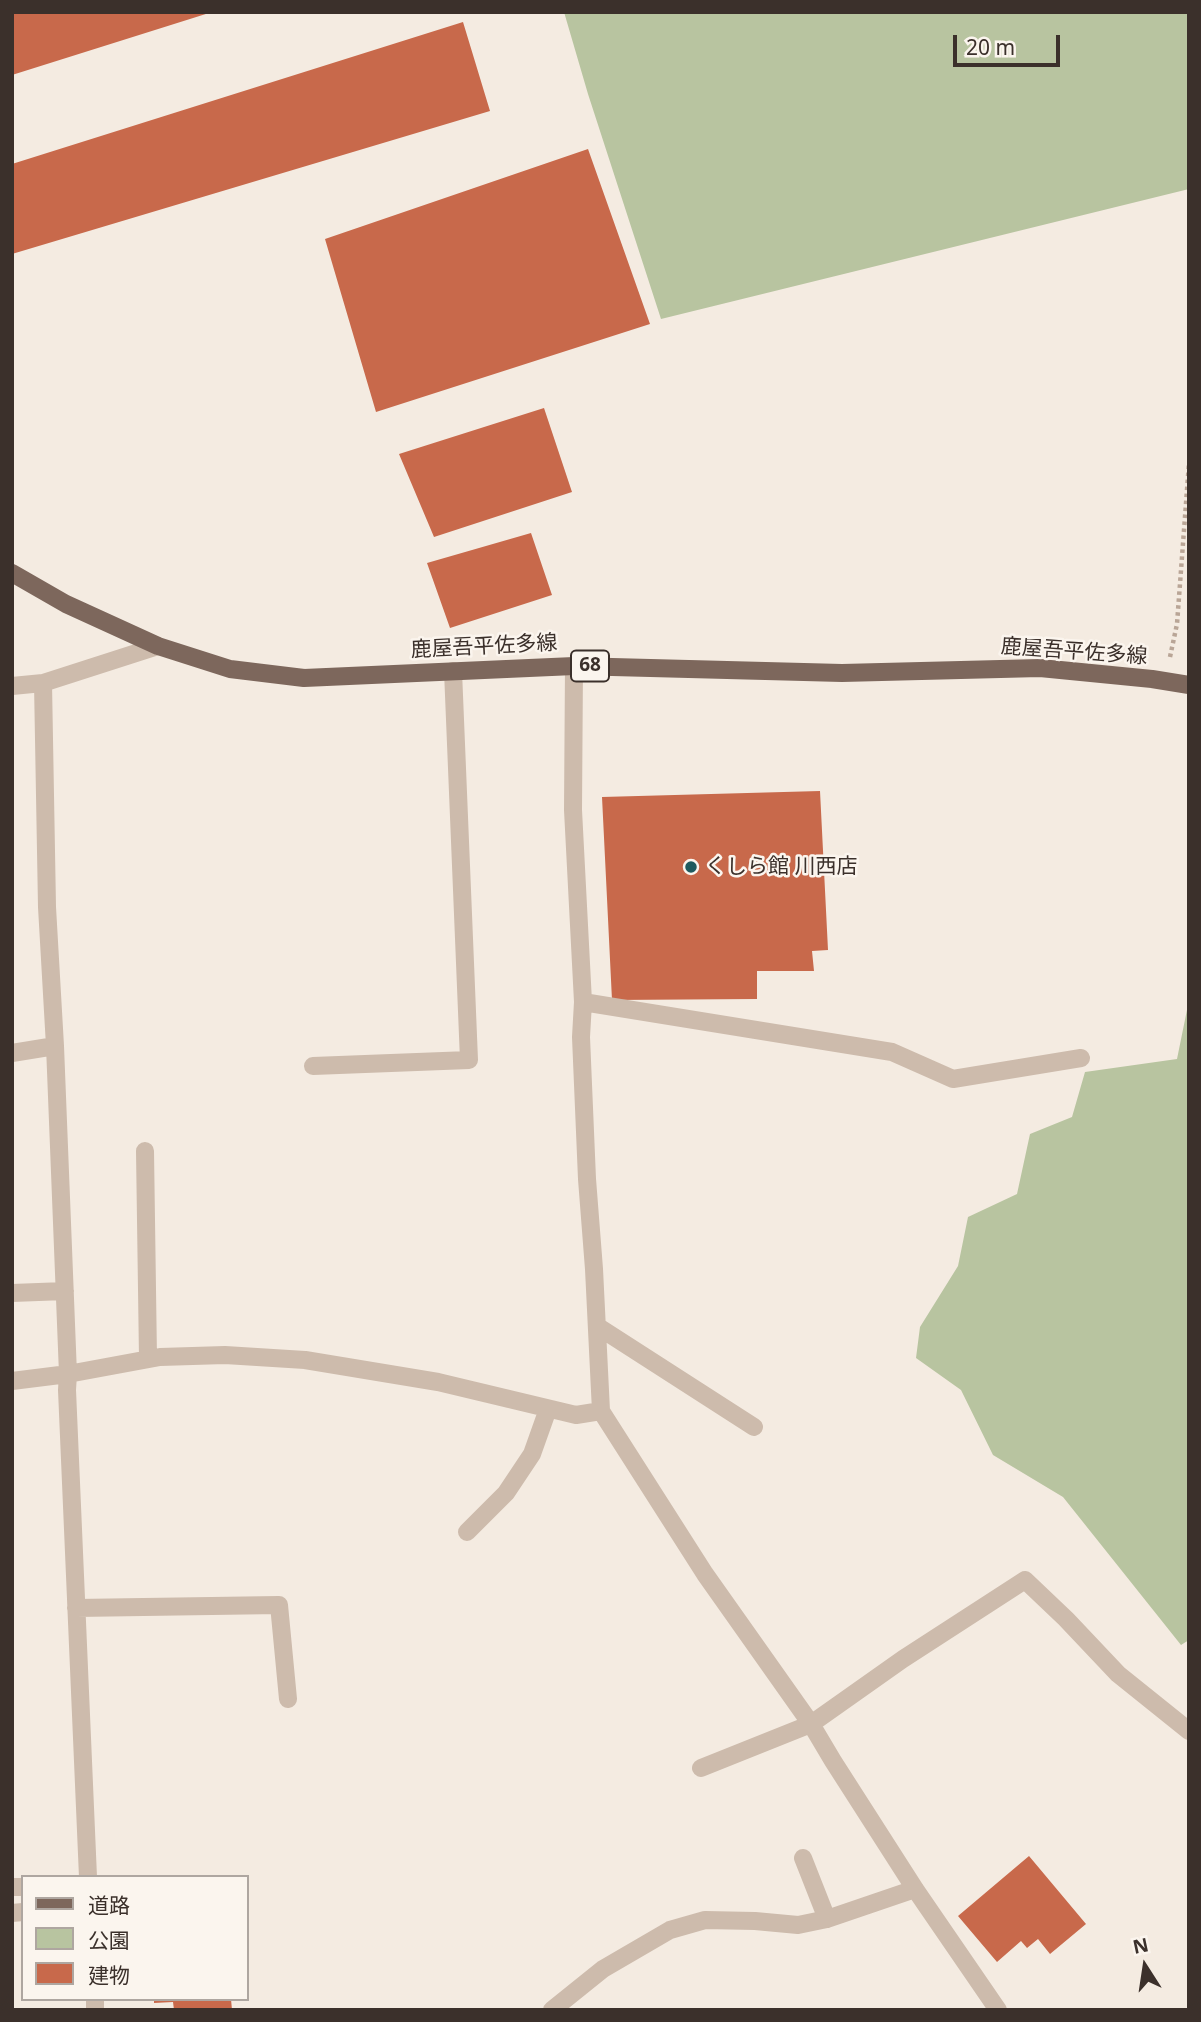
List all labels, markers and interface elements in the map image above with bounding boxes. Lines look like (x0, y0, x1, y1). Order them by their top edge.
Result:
scale bar (956, 21, 1063, 65)
text: 20 m (966, 33, 1015, 61)
street label: 鹿屋吾平佐多線 (410, 631, 558, 663)
street label: 鹿屋吾平佐多線 (1000, 634, 1148, 670)
road number: 68 (571, 650, 609, 681)
place label: くしら館 川西店 (705, 854, 857, 880)
marker: くしら館 川西店 (683, 859, 699, 875)
legend (21, 1875, 248, 2001)
text: 道路 (88, 1891, 130, 1919)
text: 公園 (88, 1926, 130, 1954)
north arrow (1110, 1931, 1180, 2001)
text: N (1130, 1931, 1151, 1960)
text: 建物 (88, 1961, 130, 1989)

